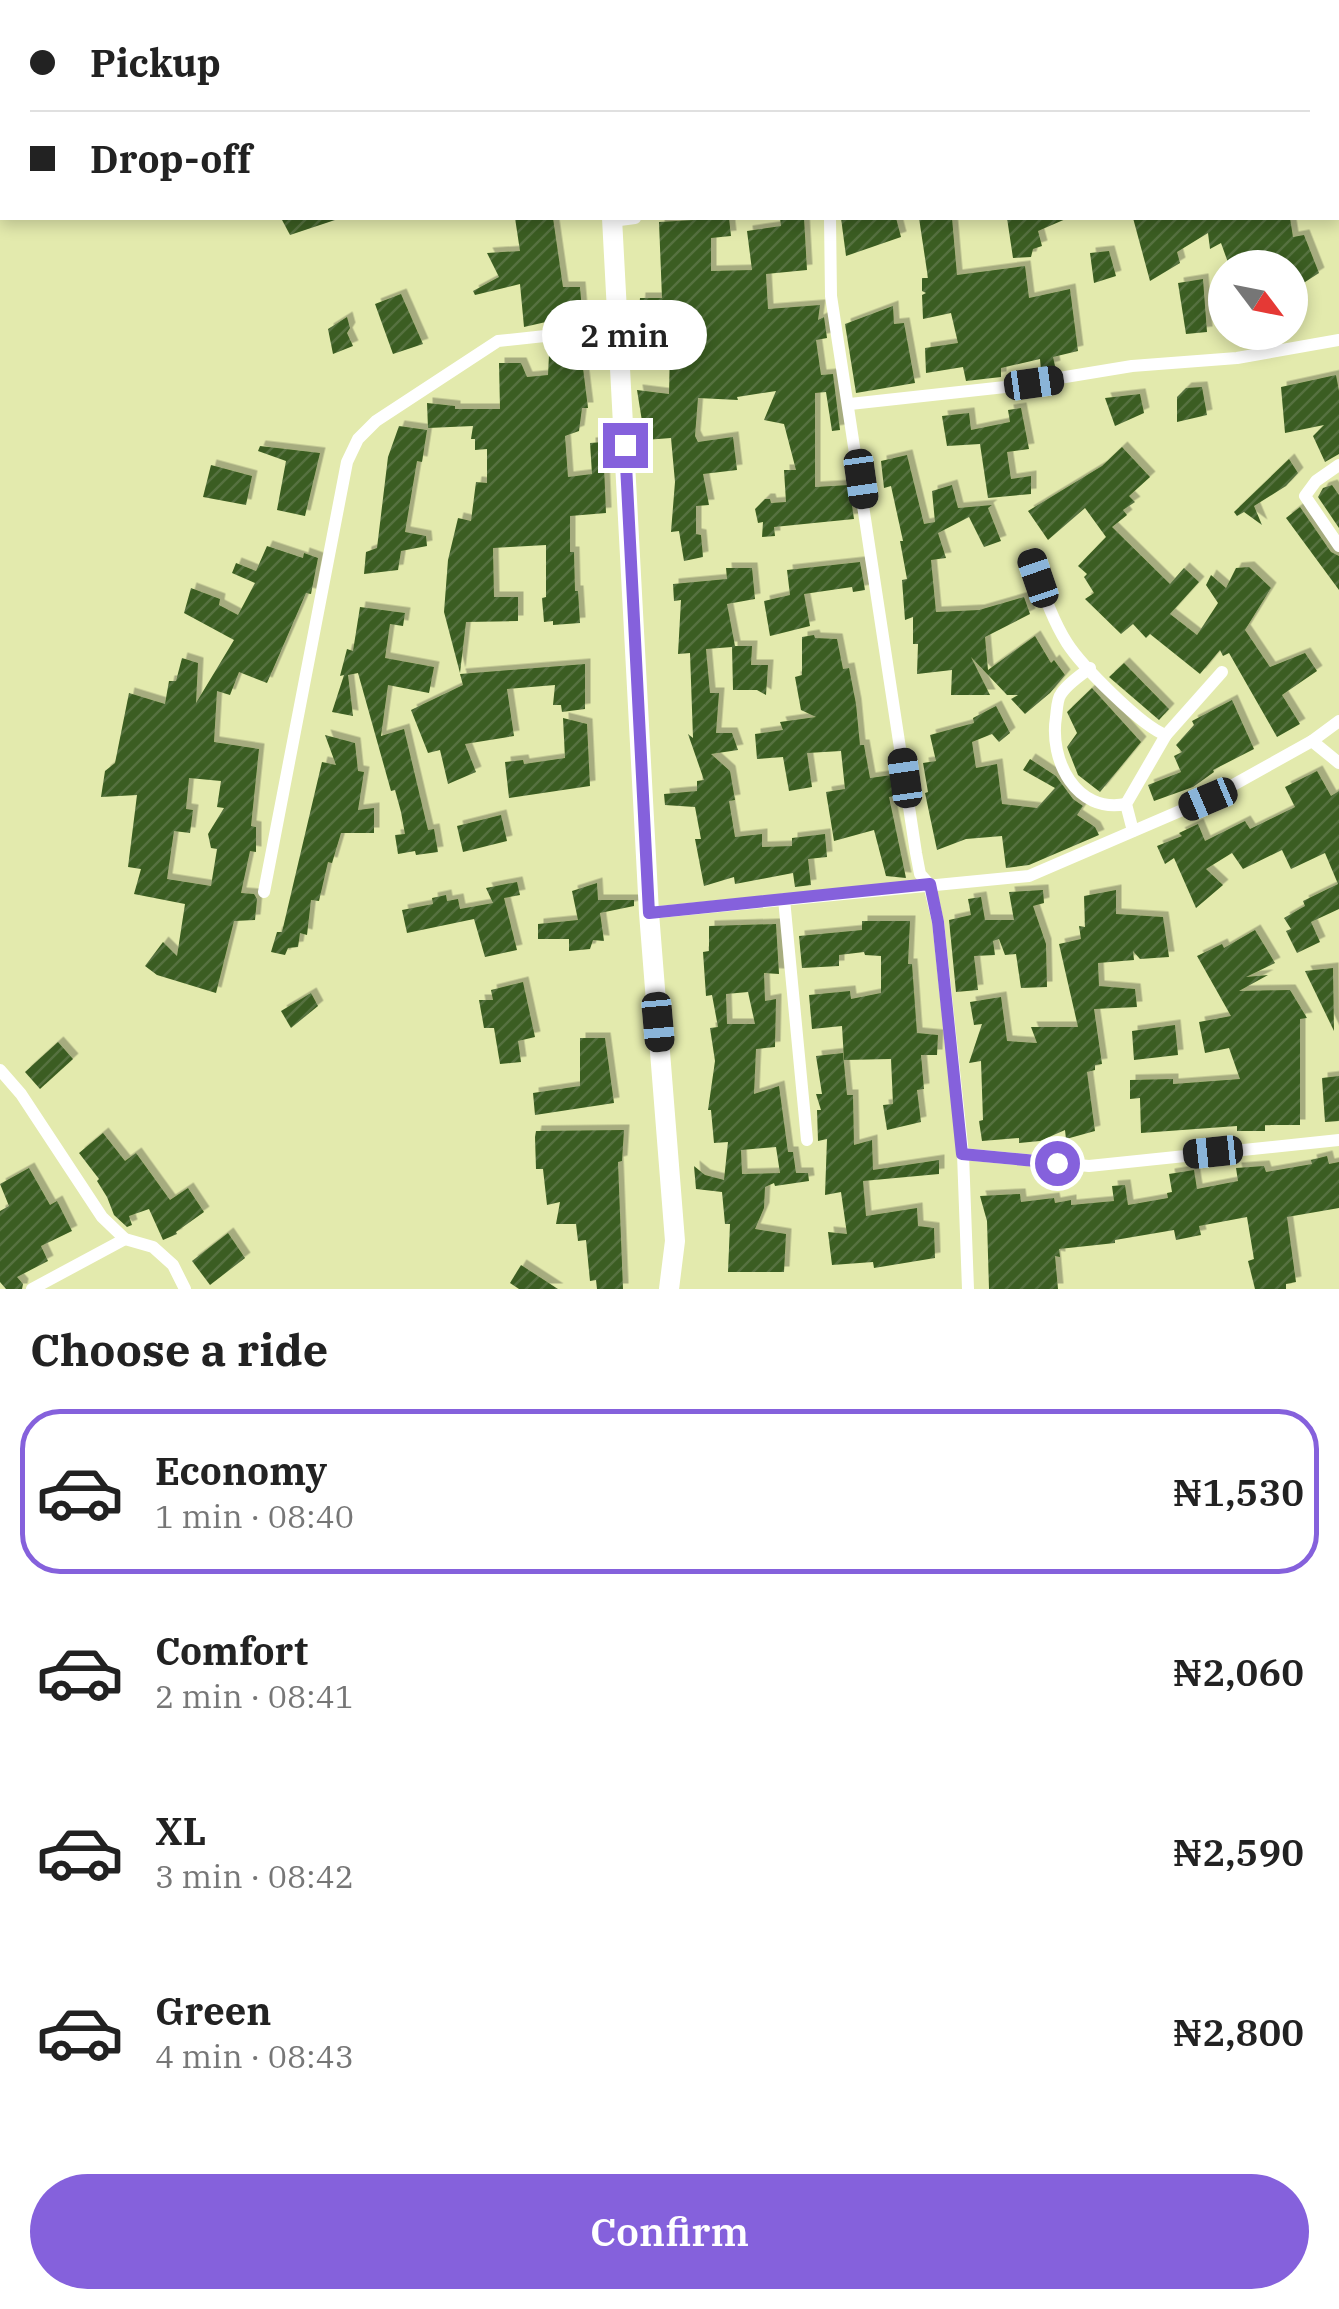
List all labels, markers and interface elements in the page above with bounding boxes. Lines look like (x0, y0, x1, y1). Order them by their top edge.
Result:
text: Pickup (90, 38, 221, 87)
text: Drop-off (90, 134, 252, 183)
north arrow (1208, 250, 1308, 350)
map controls (1208, 250, 1308, 350)
callout: 2 min (542, 300, 708, 370)
text: 2 min (580, 314, 669, 356)
car (1002, 364, 1066, 402)
route end (603, 423, 648, 468)
car (842, 447, 880, 511)
car (1014, 545, 1062, 611)
car (886, 746, 924, 810)
car (1175, 773, 1241, 825)
car (640, 991, 676, 1053)
car (1182, 1134, 1244, 1170)
route start (1035, 1141, 1080, 1186)
text: Choose a ride (30, 1320, 328, 1378)
text: Economy (155, 1446, 327, 1495)
icon: car (35, 1447, 125, 1537)
text: ₦1,530 (1173, 1467, 1304, 1516)
text: 1 min · 08:40 (155, 1495, 354, 1537)
text: Comfort (155, 1626, 308, 1675)
icon: car (35, 1627, 125, 1717)
text: ₦2,060 (1173, 1647, 1304, 1696)
text: 2 min · 08:41 (155, 1675, 354, 1717)
text: XL (155, 1806, 206, 1855)
icon: car (35, 1807, 125, 1897)
text: ₦2,590 (1173, 1827, 1304, 1876)
text: 3 min · 08:42 (155, 1855, 354, 1897)
text: Green (155, 1986, 271, 2035)
icon: car (35, 1987, 125, 2077)
text: ₦2,800 (1173, 2007, 1304, 2056)
text: 4 min · 08:43 (155, 2035, 354, 2077)
button: Confirm (30, 2174, 1309, 2289)

